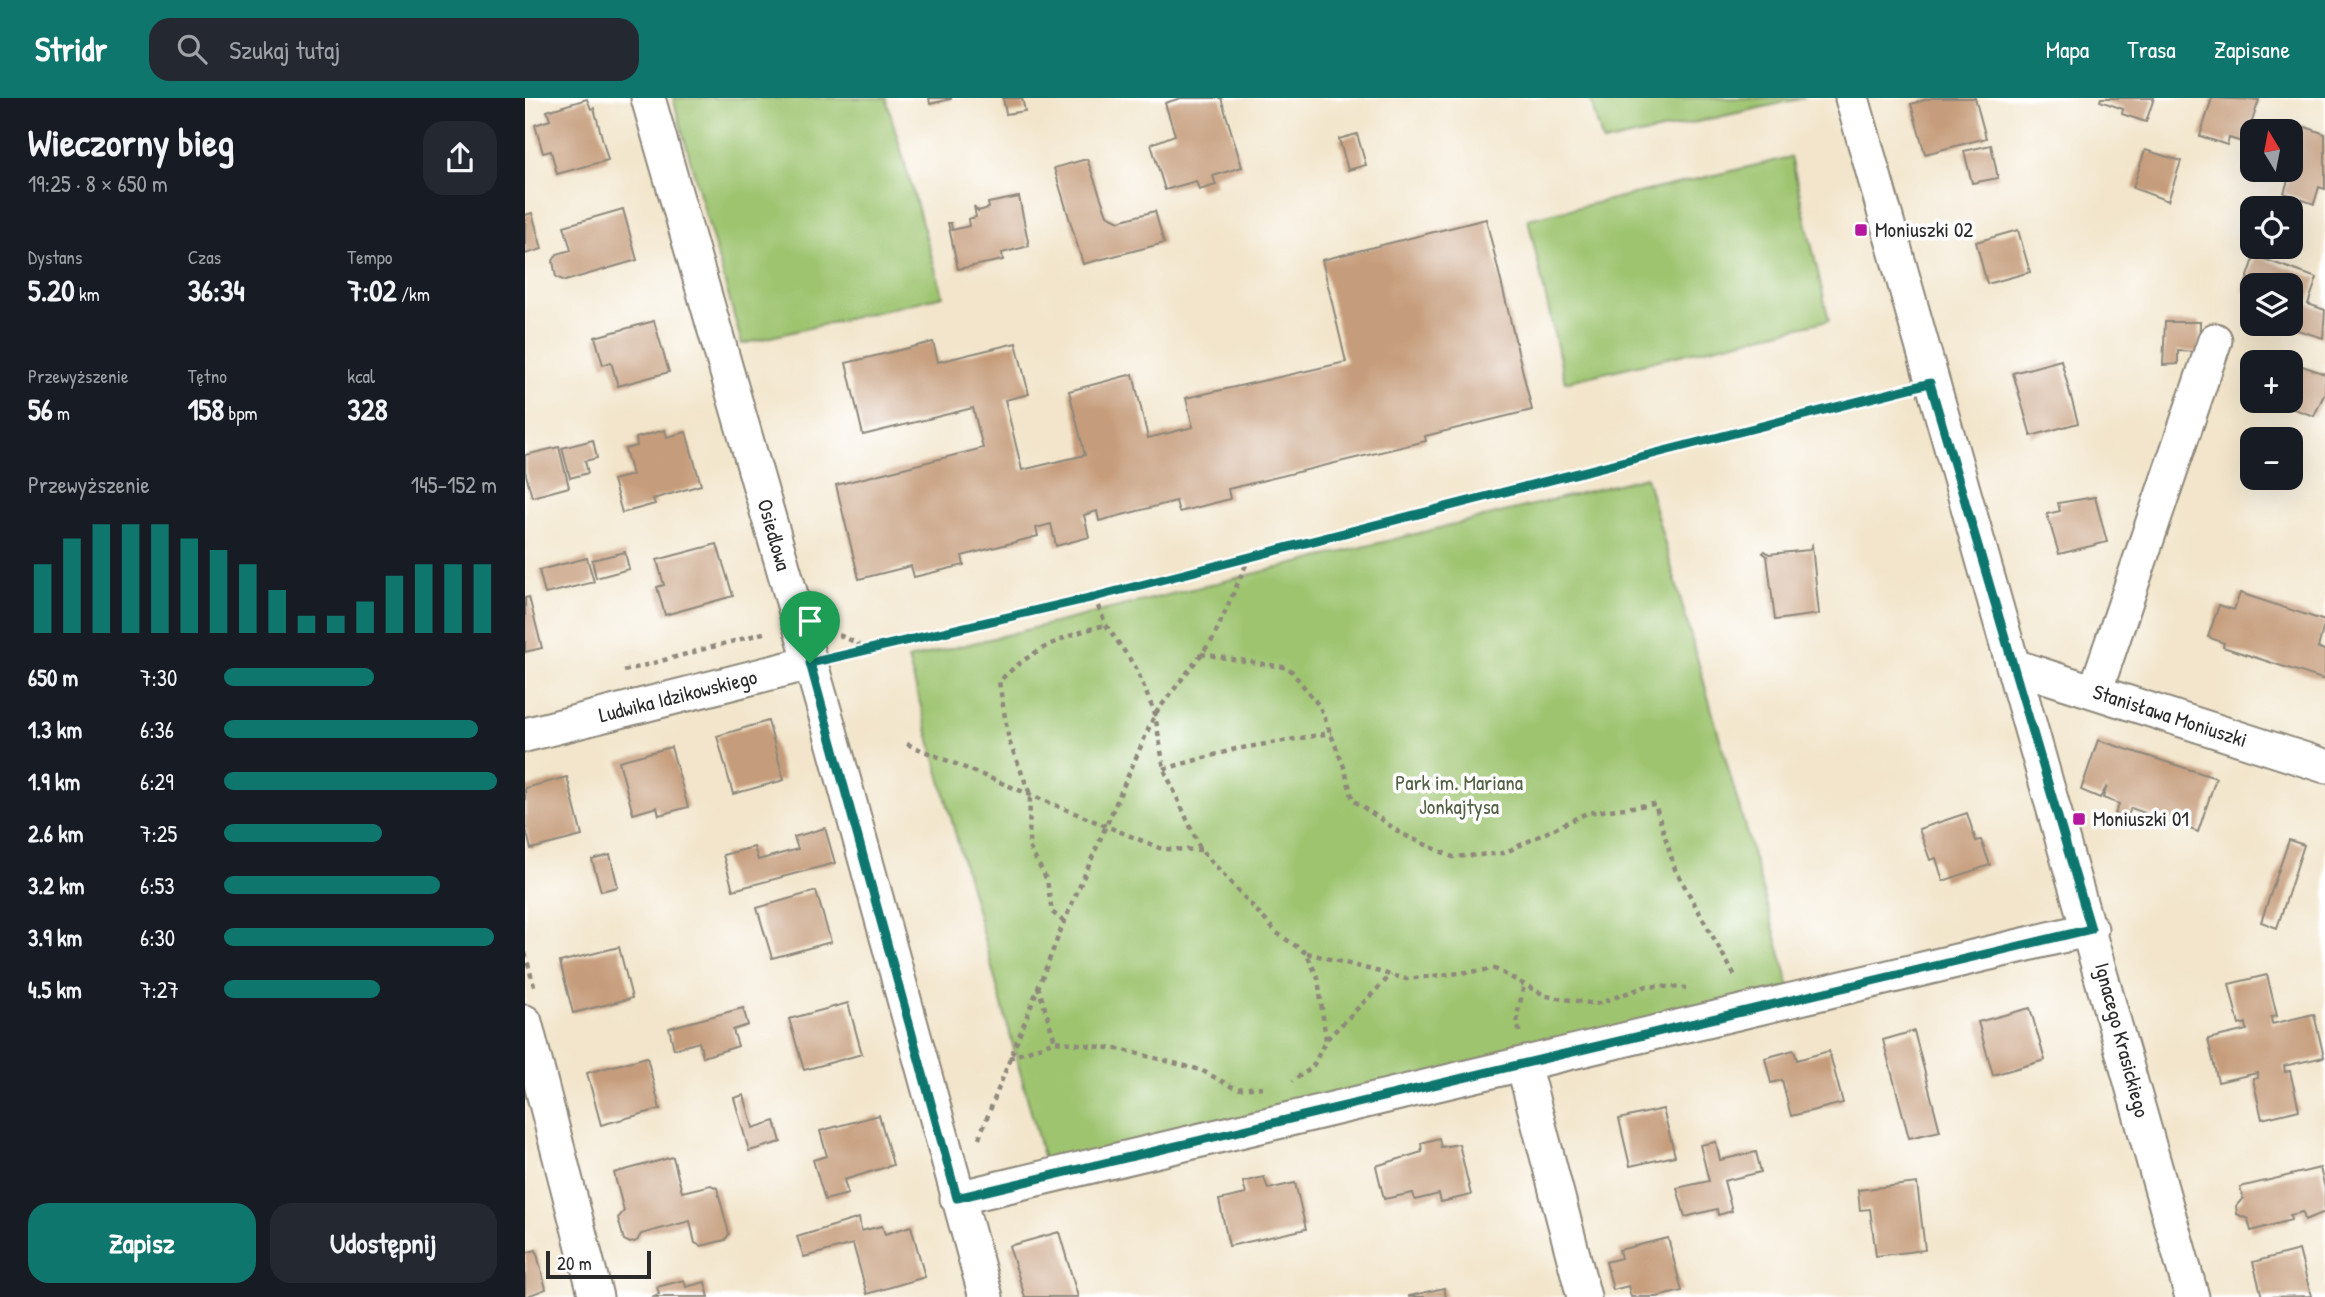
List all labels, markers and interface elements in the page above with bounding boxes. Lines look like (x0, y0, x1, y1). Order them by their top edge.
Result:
search box (149, 18, 639, 81)
text: Stridr (35, 27, 107, 71)
icon: search (173, 30, 211, 68)
text: Szukaj tutaj (229, 32, 340, 67)
text: Mapa (2046, 33, 2089, 65)
text: Trasa (2127, 33, 2176, 65)
text: Zapisane (2214, 33, 2290, 65)
text: Wieczorny bieg (28, 116, 234, 168)
north arrow (2240, 119, 2303, 182)
map controls (2240, 119, 2303, 490)
button: share (423, 121, 497, 195)
text: 19:25 · 8 × 650 m (28, 168, 168, 199)
button: locate (2240, 196, 2303, 259)
place label: Moniuszki 02 (1875, 215, 1973, 244)
marker: Moniuszki 02 (1853, 222, 1869, 238)
text: Dystans (28, 244, 82, 270)
text: Czas (188, 244, 221, 270)
text: Tempo (347, 244, 393, 270)
text: 5.20 (28, 270, 75, 310)
text: 36:34 (188, 270, 245, 310)
text: 7:02 (347, 270, 397, 310)
button: layers (2240, 273, 2303, 336)
text: km (75, 281, 100, 307)
text: /km (397, 281, 430, 307)
button: + (2240, 350, 2303, 413)
text: Przewyższenie (28, 363, 129, 389)
text: Tętno (188, 363, 227, 389)
text: kcal (347, 363, 375, 389)
text: 56 (28, 389, 53, 429)
text: 158 (188, 389, 224, 429)
text: 328 (347, 389, 388, 429)
text: m (53, 400, 70, 426)
text: bpm (224, 400, 258, 426)
button: − (2240, 427, 2303, 490)
text: Przewyższenie (28, 469, 150, 500)
text: 145–152 m (411, 469, 497, 500)
street label: Osiedlowa (750, 496, 798, 574)
pin (780, 591, 840, 663)
icon: arrive (791, 602, 829, 640)
text: 650 m (28, 662, 78, 693)
text: 7:30 (140, 662, 177, 693)
street label: Ludwika Idzikowskiego (596, 662, 760, 729)
street label: Stanisława Moniuszki (2089, 677, 2251, 754)
text: 1.3 km (28, 714, 82, 745)
text: 6:36 (140, 714, 174, 745)
text: 1.9 km (28, 766, 80, 797)
text: 6:29 (140, 766, 174, 797)
park label: Park im. Mariana Jonkajtysa (1395, 768, 1523, 821)
place label: Moniuszki 01 (2093, 804, 2189, 833)
marker: Moniuszki 01 (2071, 811, 2087, 827)
text: 2.6 km (28, 818, 83, 849)
text: 7:25 (140, 818, 177, 849)
text: 3.2 km (28, 870, 84, 901)
text: 6:53 (140, 870, 175, 901)
text: 3.9 km (28, 922, 82, 953)
text: 6:30 (140, 922, 175, 953)
street label: Ignacego Krasickiego (2088, 959, 2157, 1120)
text: 4.5 km (28, 974, 82, 1005)
text: 7:27 (140, 974, 179, 1005)
button: Zapisz (28, 1203, 256, 1283)
button: Udostępnij (270, 1203, 497, 1283)
scale bar (546, 1248, 651, 1280)
text: 20 m (557, 1250, 592, 1276)

